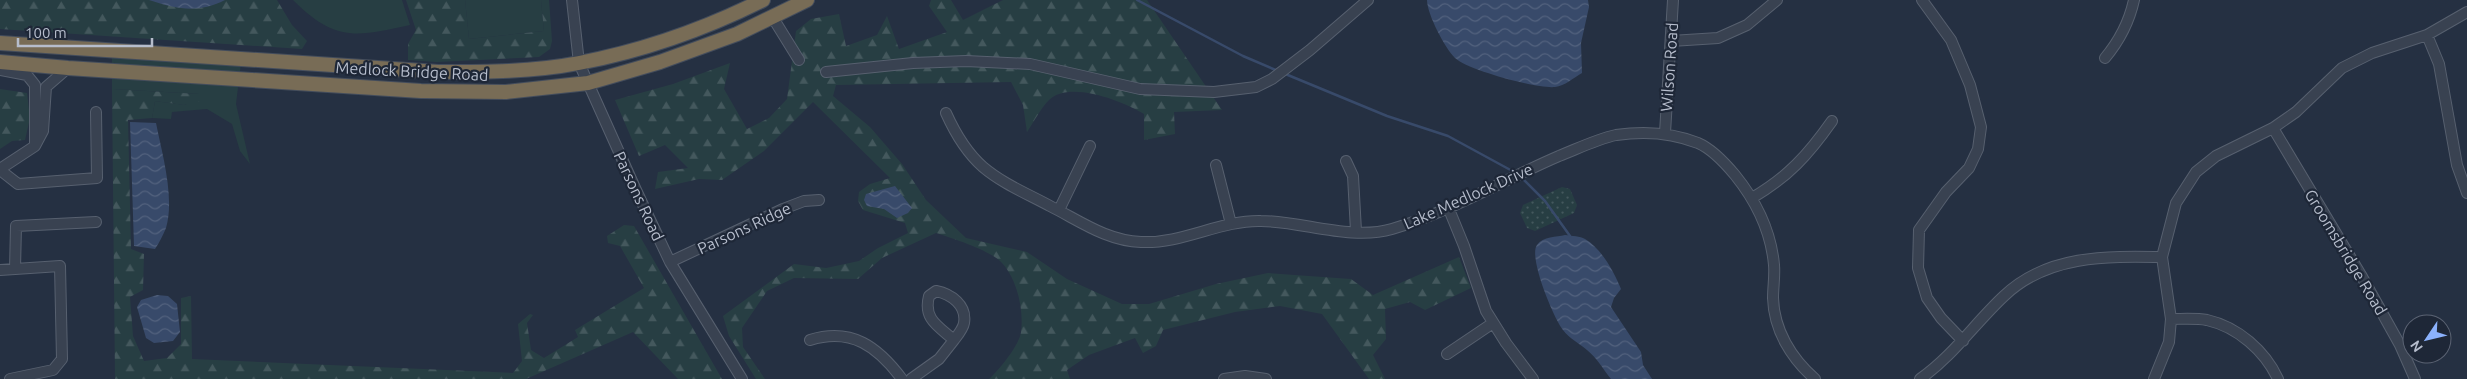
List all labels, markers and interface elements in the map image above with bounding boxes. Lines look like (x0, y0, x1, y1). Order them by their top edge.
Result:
scale bar (18, 15, 151, 47)
street label: Wilson Road (1657, 22, 1681, 112)
text: 100 m (25, 24, 67, 41)
street label: Medlock Bridge Road (335, 58, 489, 84)
street label: Parsons Road (610, 148, 668, 244)
street label: Lake Medlock Drive (1401, 159, 1535, 233)
street label: Groomsbridge Road (2301, 186, 2391, 318)
street label: Parsons Ridge (694, 198, 794, 258)
north arrow (2402, 314, 2452, 364)
text: N (2407, 338, 2426, 355)

